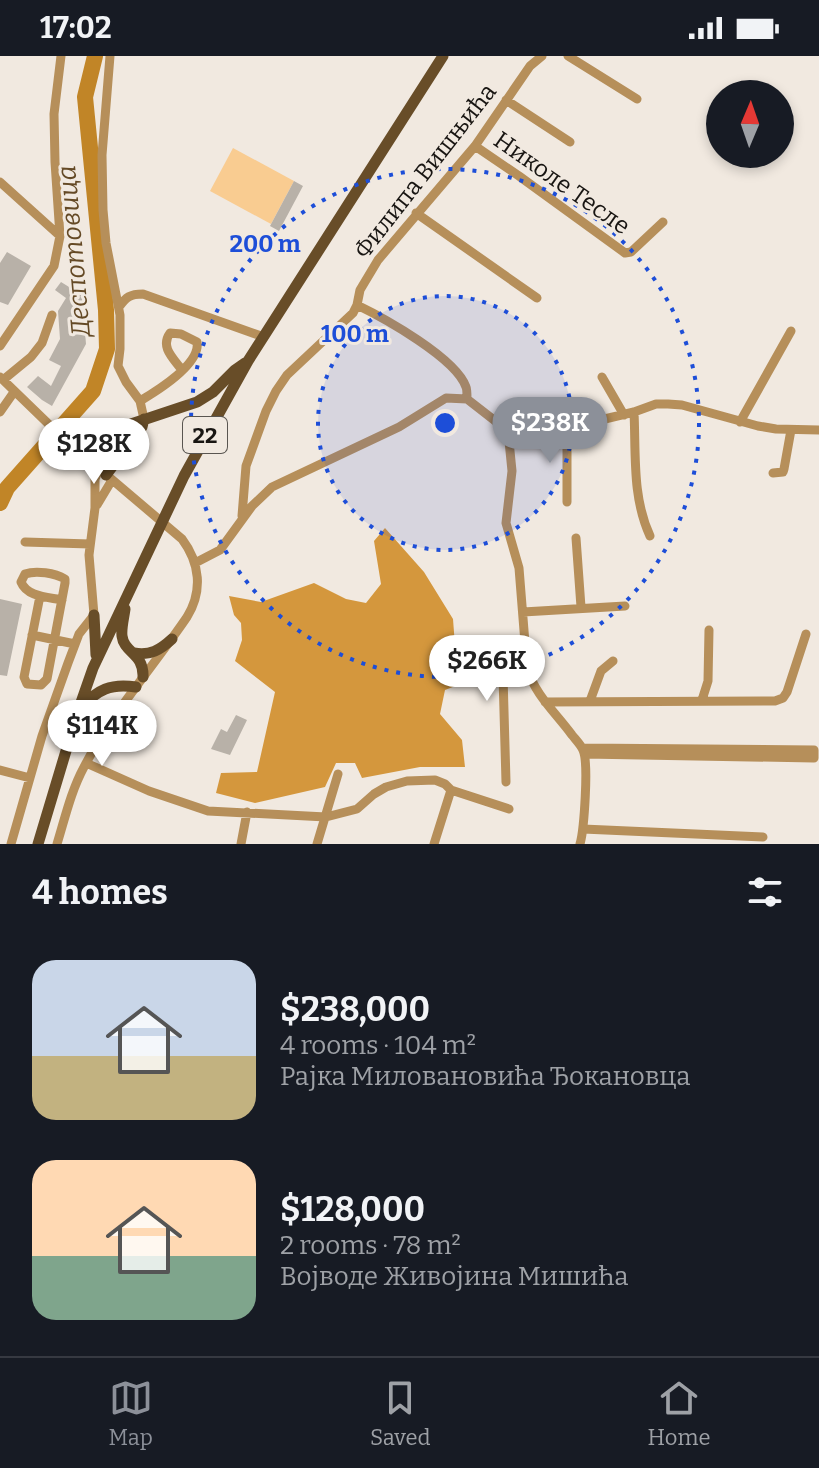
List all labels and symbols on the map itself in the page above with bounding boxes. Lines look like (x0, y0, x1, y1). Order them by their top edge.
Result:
street label: Филипа Вишњића (348, 78, 502, 264)
north arrow (706, 80, 794, 168)
street label: Николе Тесле (489, 126, 635, 240)
water label: Деспотовица (51, 164, 97, 340)
text: 200 m (229, 230, 301, 258)
text: 100 m (321, 320, 389, 348)
pin: $238K (494, 397, 606, 465)
centre of rings (431, 409, 459, 437)
road number: 22 (183, 417, 227, 453)
pin: $128K (38, 418, 150, 486)
pin: $266K (431, 635, 543, 703)
pin: $114K (46, 700, 158, 768)

